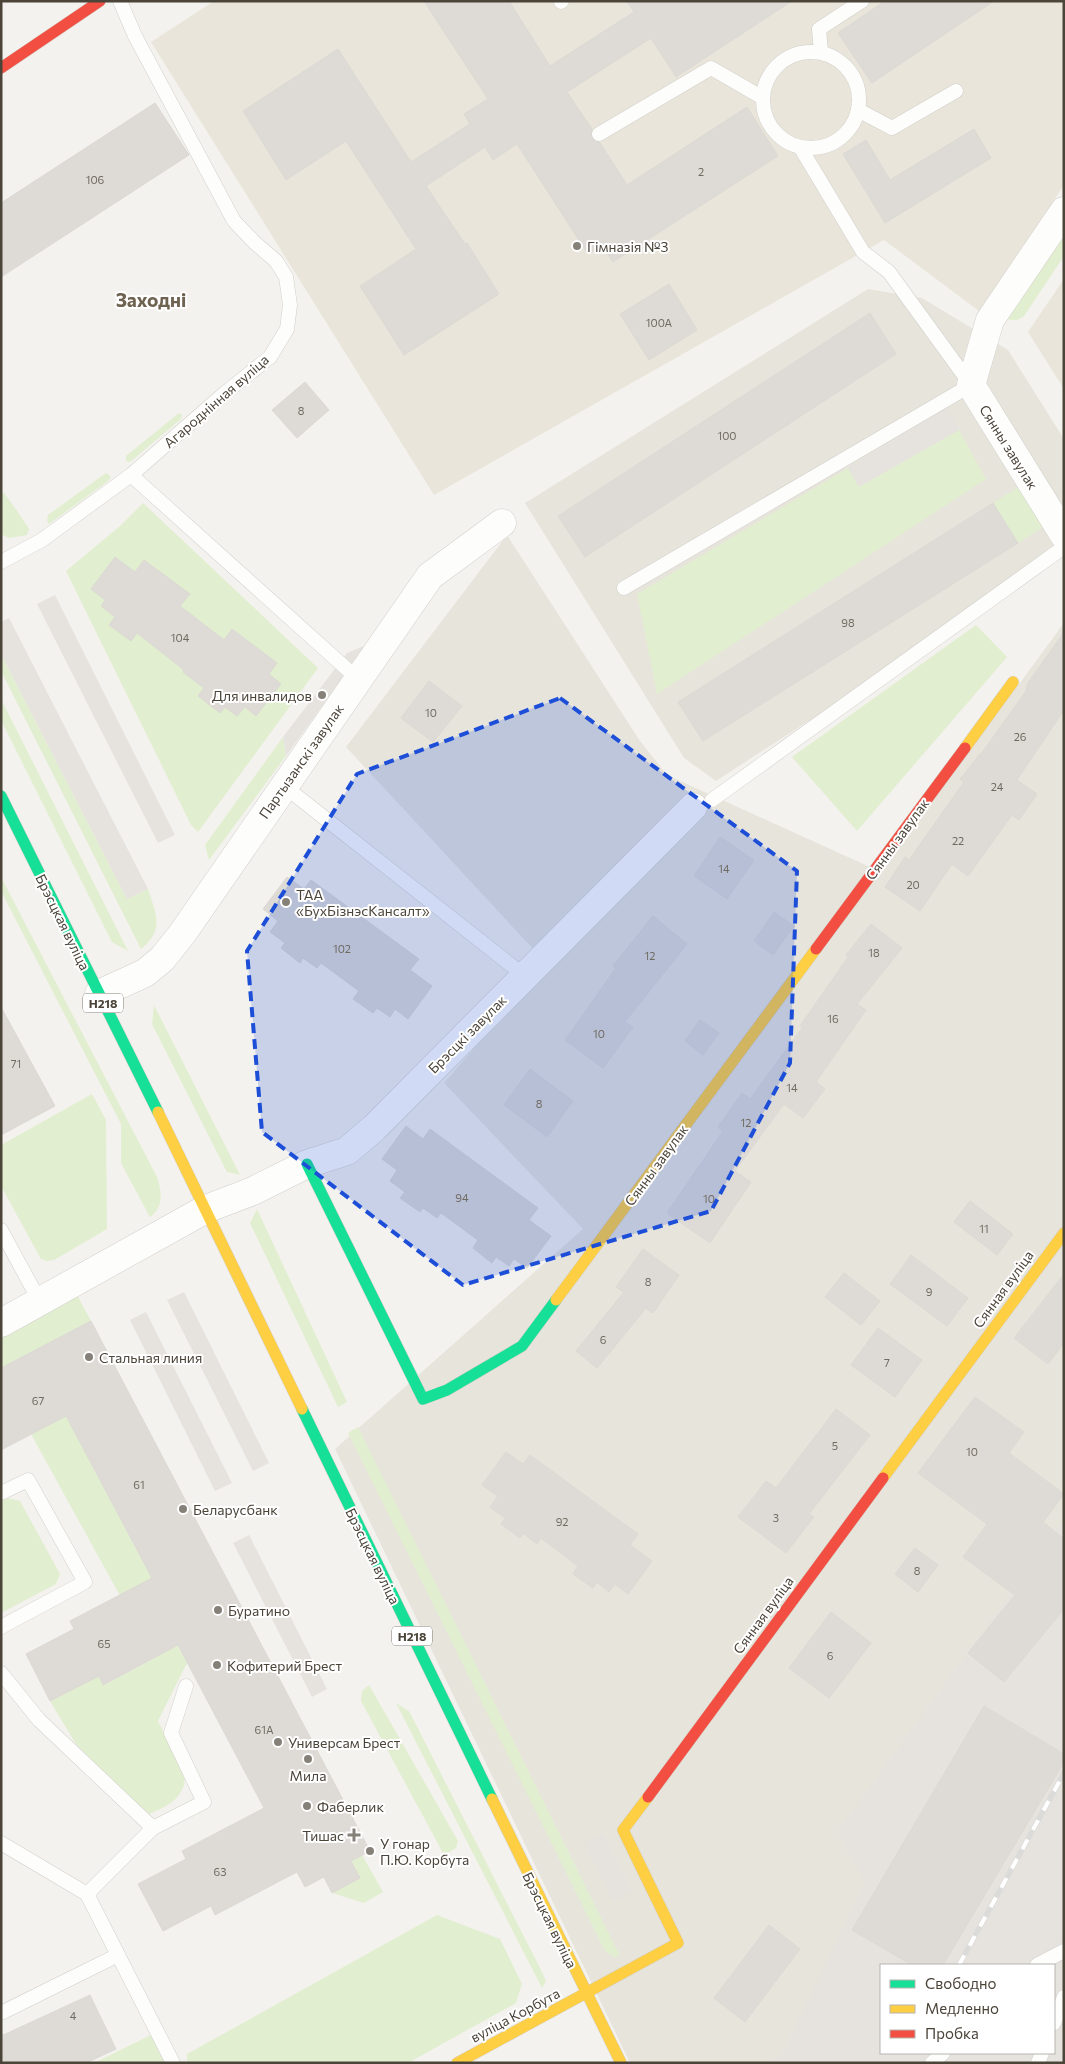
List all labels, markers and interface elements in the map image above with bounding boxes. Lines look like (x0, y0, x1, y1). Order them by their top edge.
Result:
house number: 2 (698, 165, 704, 178)
house number: 106 (86, 173, 105, 186)
place label: Гімназія №3 (587, 238, 669, 255)
marker: Гімназія №3 (571, 240, 583, 252)
district label: Заходні (116, 288, 186, 311)
house number: 100А (646, 316, 673, 329)
street label: Агароднінная вуліца (160, 351, 272, 451)
street label: Сянны завулак (976, 401, 1042, 493)
house number: 8 (298, 404, 305, 417)
house number: 100 (717, 429, 737, 442)
house number: 98 (841, 616, 855, 629)
house number: 104 (171, 631, 190, 644)
place label: Для инвалидов (212, 687, 312, 704)
marker: Для инвалидов (316, 689, 328, 701)
street label: Партызанскі завулак (255, 700, 347, 822)
house number: 10 (425, 706, 437, 719)
house number: 26 (1014, 730, 1027, 743)
house number: 24 (991, 780, 1004, 793)
street label: Сянны завулак (862, 794, 933, 883)
house number: 22 (952, 834, 964, 847)
house number: 14 (718, 862, 730, 875)
street label: Брэсцкая вуліца (32, 871, 94, 973)
house number: 20 (906, 878, 920, 891)
place label: ТАА «БухБізнэсКансалт» (296, 886, 430, 919)
marker: ТАА «БухБізнэсКансалт» (280, 896, 292, 908)
house number: 102 (333, 942, 351, 955)
house number: 18 (868, 946, 880, 959)
house number: 12 (645, 949, 655, 962)
street label: Брэсцкі завулак (424, 991, 510, 1077)
road number: Н218 (83, 994, 123, 1012)
house number: 16 (827, 1012, 839, 1025)
house number: 10 (593, 1027, 605, 1040)
house number: 71 (11, 1057, 21, 1070)
house number: 14 (786, 1081, 798, 1094)
house number: 8 (536, 1097, 543, 1110)
house number: 12 (741, 1116, 751, 1129)
street label: Сянны завулак (621, 1120, 692, 1209)
house number: 94 (455, 1191, 469, 1204)
house number: 10 (703, 1192, 715, 1205)
house number: 11 (979, 1222, 989, 1235)
street label: Сянная вуліца (969, 1247, 1037, 1331)
house number: 8 (645, 1275, 652, 1288)
house number: 9 (926, 1285, 933, 1298)
house number: 6 (600, 1333, 607, 1346)
place label: Стальная линия (99, 1349, 202, 1366)
marker: Стальная линия (83, 1351, 95, 1363)
house number: 7 (884, 1356, 890, 1369)
house number: 67 (32, 1394, 44, 1407)
house number: 5 (832, 1439, 838, 1452)
house number: 10 (966, 1445, 978, 1458)
house number: 61 (133, 1478, 145, 1491)
place label: Беларусбанк (193, 1501, 278, 1518)
marker: Беларусбанк (177, 1503, 189, 1515)
street label: Брэсцкая вуліца (342, 1505, 404, 1607)
house number: 3 (773, 1511, 779, 1524)
house number: 92 (556, 1515, 568, 1528)
house number: 8 (914, 1564, 921, 1577)
street label: Сянная вуліца (729, 1573, 797, 1657)
place label: Буратино (228, 1602, 290, 1619)
marker: Буратино (212, 1604, 224, 1616)
road number: Н218 (392, 1626, 432, 1645)
house number: 65 (98, 1637, 111, 1650)
house number: 6 (827, 1649, 834, 1662)
place label: Кофитерий Брест (227, 1657, 342, 1674)
marker: Кофитерий Брест (211, 1659, 223, 1671)
house number: 61А (255, 1723, 274, 1736)
place label: Универсам Брест (288, 1734, 401, 1751)
marker: Универсам Брест (272, 1736, 284, 1748)
marker: Мила (302, 1753, 314, 1765)
place label: Мила (290, 1767, 326, 1784)
place label: Фаберлик (317, 1798, 384, 1815)
marker: Фаберлик (301, 1800, 313, 1812)
place label: Тишас (302, 1827, 344, 1844)
marker: Тишас (348, 1829, 360, 1841)
place label: У гонар П.Ю. Корбута (380, 1835, 469, 1868)
marker: У гонар П.Ю. Корбута (364, 1845, 376, 1857)
house number: 63 (214, 1865, 226, 1878)
street label: Брэсцкая вуліца (519, 1869, 581, 1971)
legend (880, 1964, 1055, 2054)
text: Свободно (925, 1974, 996, 1992)
street label: вуліца Корбута (467, 1984, 563, 2046)
text: Медленно (925, 1999, 999, 2017)
house number: 4 (70, 2009, 77, 2022)
text: Пробка (925, 2024, 979, 2042)

